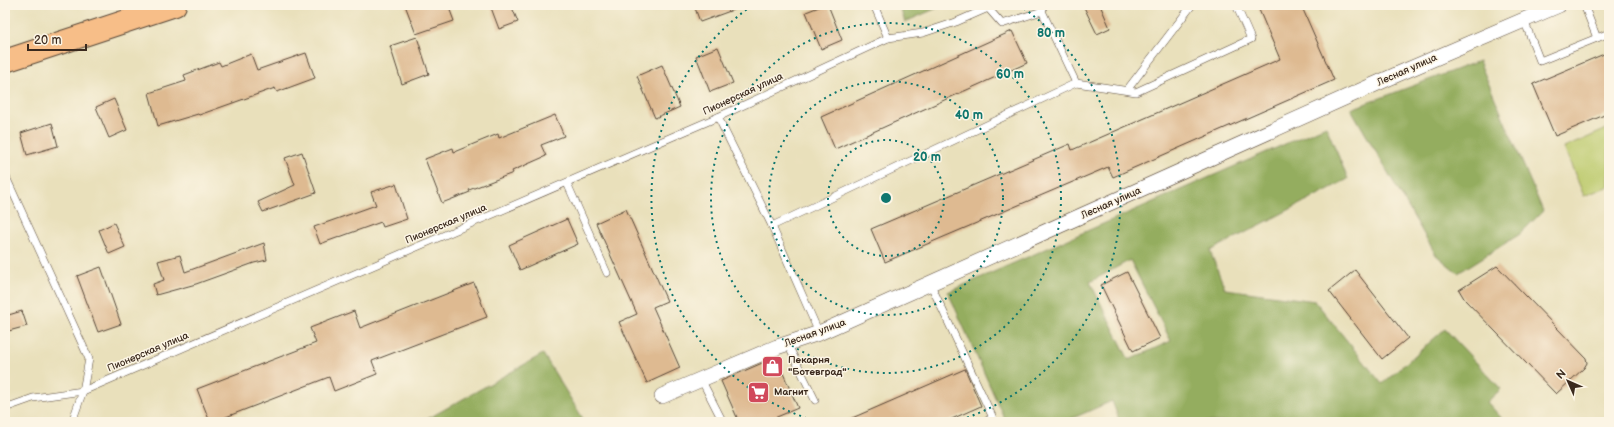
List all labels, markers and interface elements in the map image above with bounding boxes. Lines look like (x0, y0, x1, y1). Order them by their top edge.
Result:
scale bar (28, 26, 86, 52)
text: 80 m (1037, 26, 1065, 41)
text: 20 m (34, 33, 61, 48)
street label: Лесная улица (1374, 51, 1439, 89)
text: 60 m (996, 67, 1024, 82)
street label: Пионерская улица (701, 70, 785, 118)
text: 40 m (955, 108, 983, 123)
text: 20 m (913, 150, 941, 165)
street label: Лесная улица (1078, 184, 1143, 222)
centre of rings (879, 191, 893, 205)
street label: Пионерская улица (404, 201, 488, 247)
street label: Лесная улица (782, 316, 847, 350)
street label: Пионерская улица (106, 329, 190, 375)
shop icon: Пекарня "Ботевград" (759, 353, 785, 379)
place label: Пекарня "Ботевград" (788, 354, 847, 378)
north arrow (1548, 361, 1588, 401)
text: N (1554, 367, 1569, 382)
supermarket icon: Магнит (746, 379, 772, 405)
place label: Магнит (774, 386, 809, 398)

